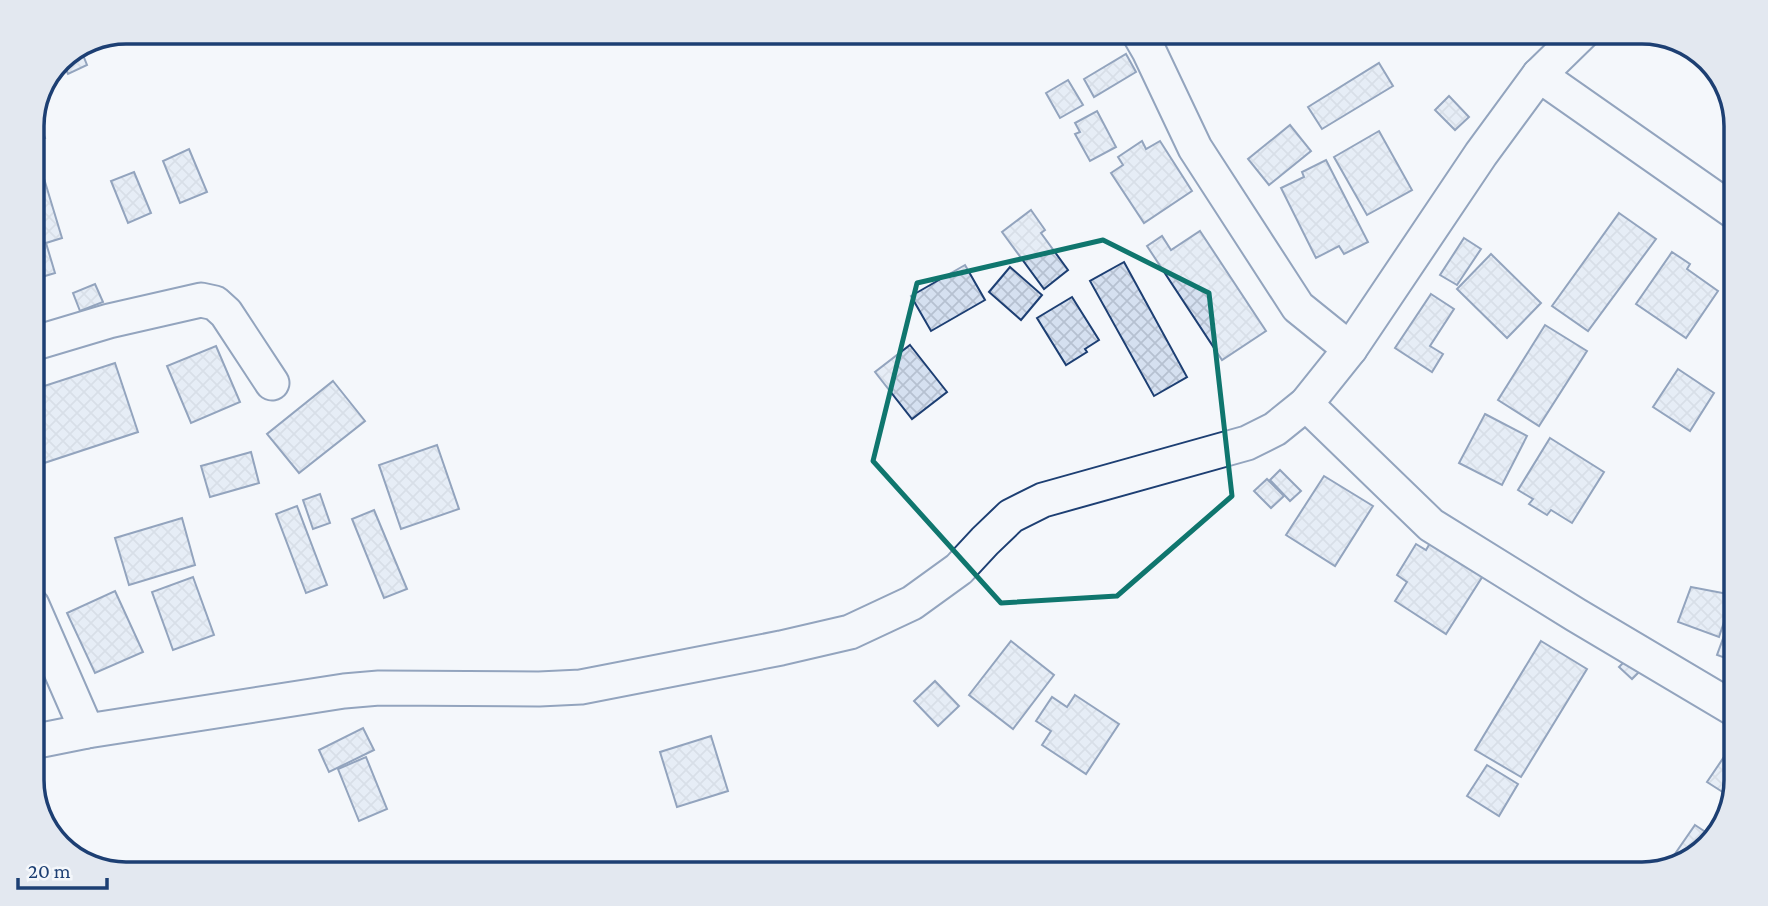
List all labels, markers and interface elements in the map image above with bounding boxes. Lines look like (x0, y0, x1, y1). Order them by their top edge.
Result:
scale bar (18, 846, 107, 890)
text: 20 m (28, 859, 71, 883)

